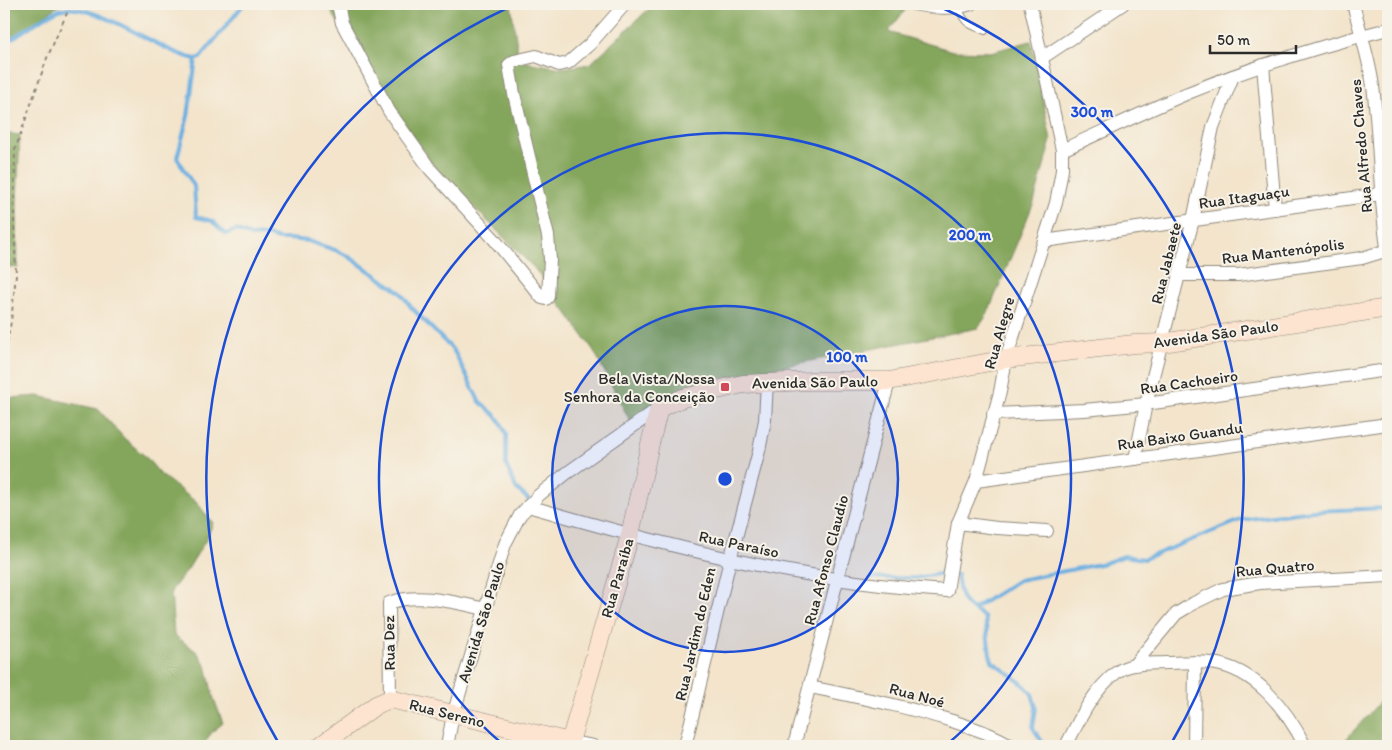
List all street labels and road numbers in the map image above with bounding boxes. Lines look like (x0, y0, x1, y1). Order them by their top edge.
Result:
street label: Rua Alfredo Chaves (1346, 78, 1376, 214)
street label: Rua Itaguaçu (1197, 181, 1291, 213)
street label: Rua Jabaete (1147, 220, 1185, 306)
street label: Rua Mantenópolis (1221, 234, 1345, 268)
street label: Rua Alegre (980, 295, 1018, 371)
street label: Avenida São Paulo (1152, 316, 1280, 352)
street label: Rua Cachoeiro (1139, 366, 1239, 398)
street label: Avenida São Paulo (752, 371, 878, 393)
street label: Rua Baixo Guandu (1116, 418, 1244, 454)
street label: Rua Afonso Claudio (799, 493, 853, 627)
street label: Rua Paraíso (697, 526, 781, 562)
street label: Rua Paraíba (597, 536, 638, 620)
street label: Rua Quatro (1235, 555, 1315, 581)
street label: Avenida São Paulo (453, 559, 509, 685)
street label: Rua Jardim do Eden (670, 565, 720, 703)
street label: Rua Dez (379, 615, 399, 671)
street label: Rua Noé (887, 679, 947, 711)
street label: Rua Sereno (407, 694, 487, 732)

